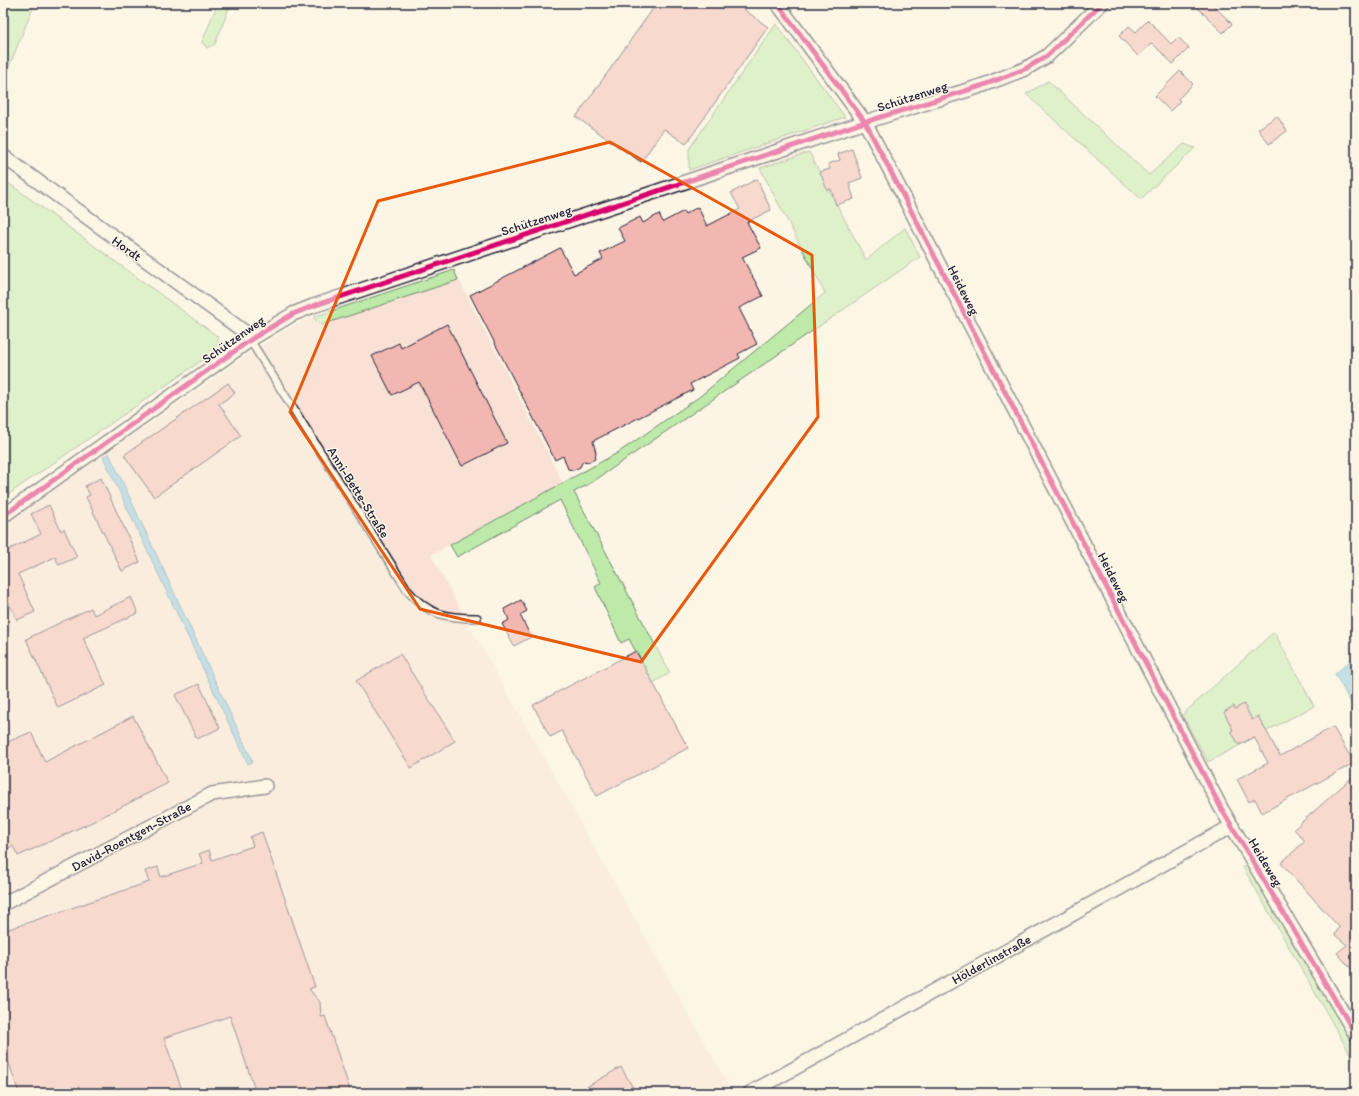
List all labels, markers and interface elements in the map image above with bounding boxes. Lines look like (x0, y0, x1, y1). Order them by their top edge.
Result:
street label: Schützenweg (875, 78, 949, 115)
street label: Schützenweg (499, 202, 573, 239)
street label: Hordt (109, 233, 144, 264)
street label: Heideweg (945, 263, 983, 318)
street label: Schützenweg (199, 312, 268, 366)
street label: Anni-Bette-Straße (325, 444, 393, 541)
street label: Heideweg (1095, 550, 1133, 605)
street label: David-Roentgen-Straße (69, 799, 194, 874)
street label: Heideweg (1245, 835, 1286, 889)
street label: Hölderlinstraße (949, 932, 1033, 987)

